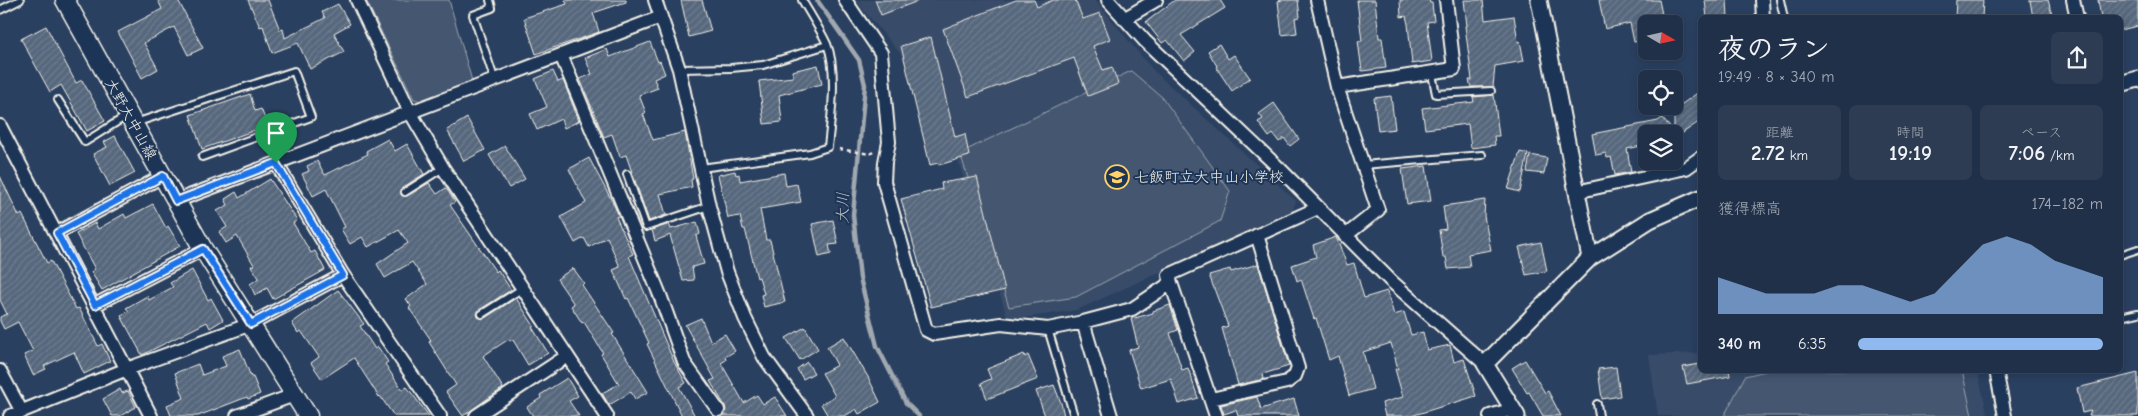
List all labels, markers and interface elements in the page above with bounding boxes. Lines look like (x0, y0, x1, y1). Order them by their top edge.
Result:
north arrow (1638, 15, 1682, 60)
map controls (1638, 15, 1683, 170)
button: share (2051, 32, 2103, 84)
text: 夜のラン (1718, 33, 1830, 65)
text: 19:49 · 8 × 340 m (1718, 68, 1835, 86)
button: locate (1638, 70, 1683, 115)
street label: 大野大中山線 (101, 75, 161, 163)
pin (255, 112, 297, 163)
icon: arrive (262, 119, 290, 147)
text: 距離 (1766, 124, 1794, 141)
text: 時間 (1897, 124, 1925, 141)
text: ペース (2021, 124, 2062, 141)
button: layers (1638, 125, 1683, 170)
text: 2.72 (1751, 141, 1785, 165)
text: 19:19 (1889, 141, 1932, 165)
text: 7:06 (2009, 141, 2045, 165)
text: km (1785, 147, 1808, 164)
text: /km (2045, 147, 2074, 164)
school or university icon: 七飯町立大中山小学校 (1104, 164, 1130, 190)
place label: 七飯町立大中山小学校 (1134, 168, 1284, 186)
water label: 大川 (834, 192, 852, 224)
text: 174–182 m (2032, 195, 2103, 213)
text: 獲得標高 (1718, 200, 1782, 218)
text: 340 m (1718, 335, 1761, 353)
text: 6:35 (1798, 335, 1826, 353)

